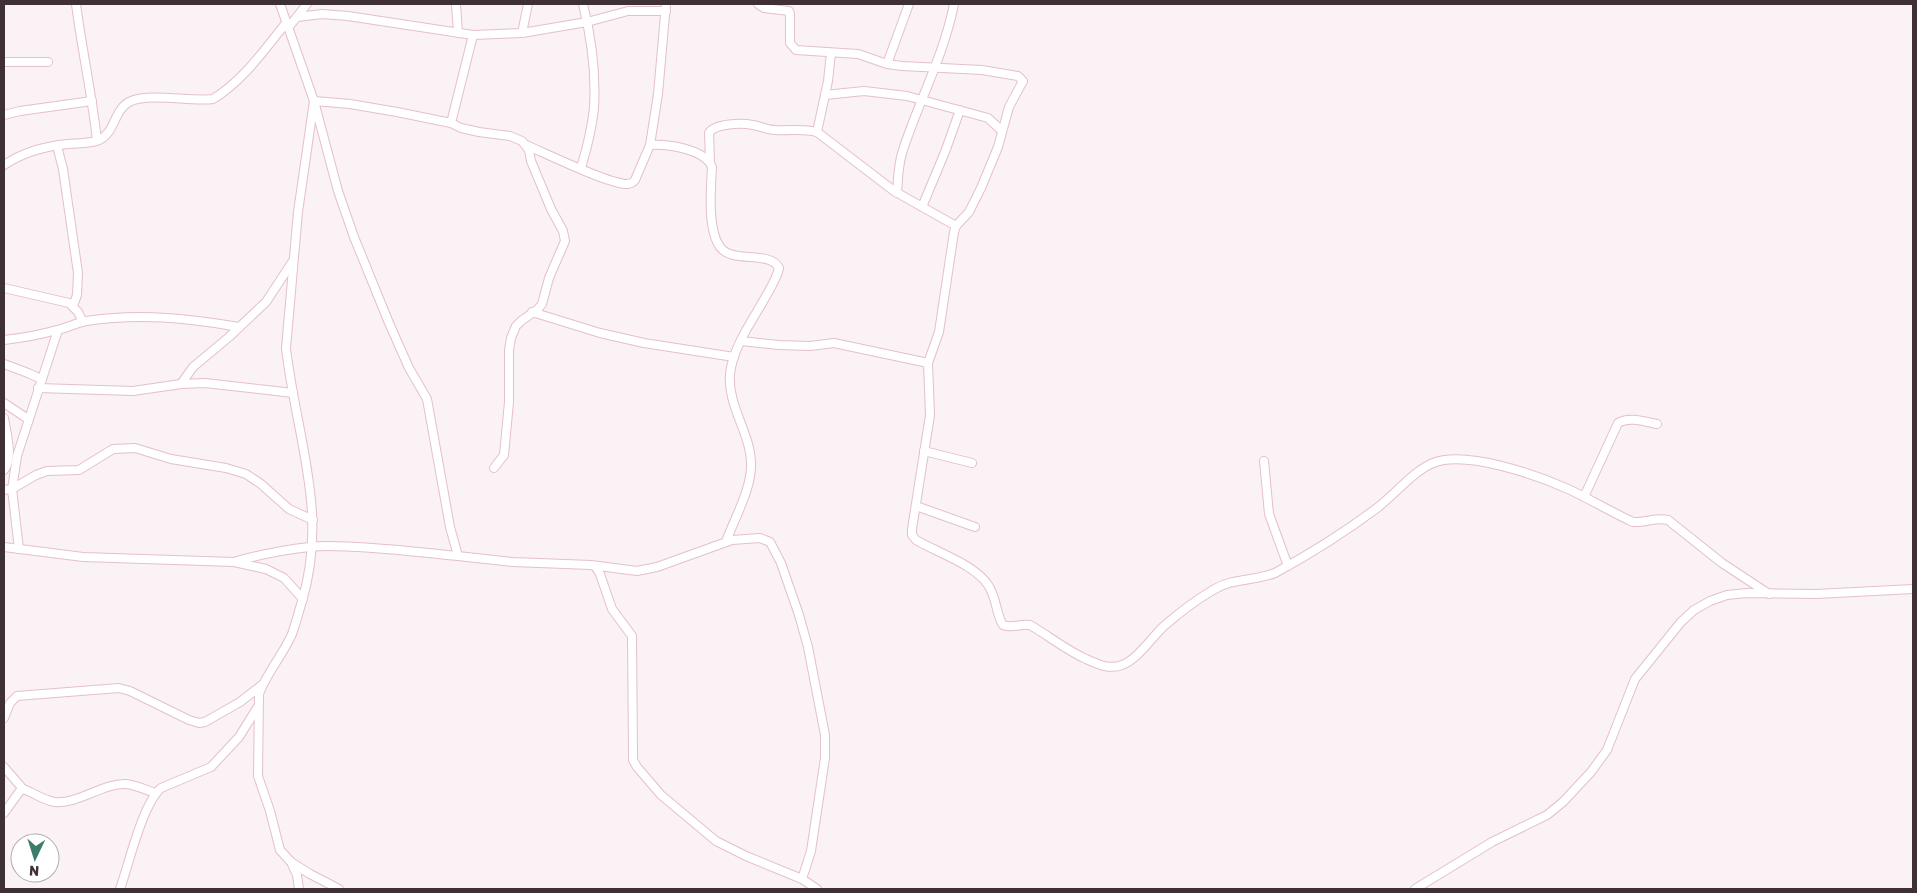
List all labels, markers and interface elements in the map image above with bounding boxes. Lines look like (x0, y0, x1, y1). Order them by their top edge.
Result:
north arrow (10, 833, 60, 883)
text: N (29, 862, 40, 879)

